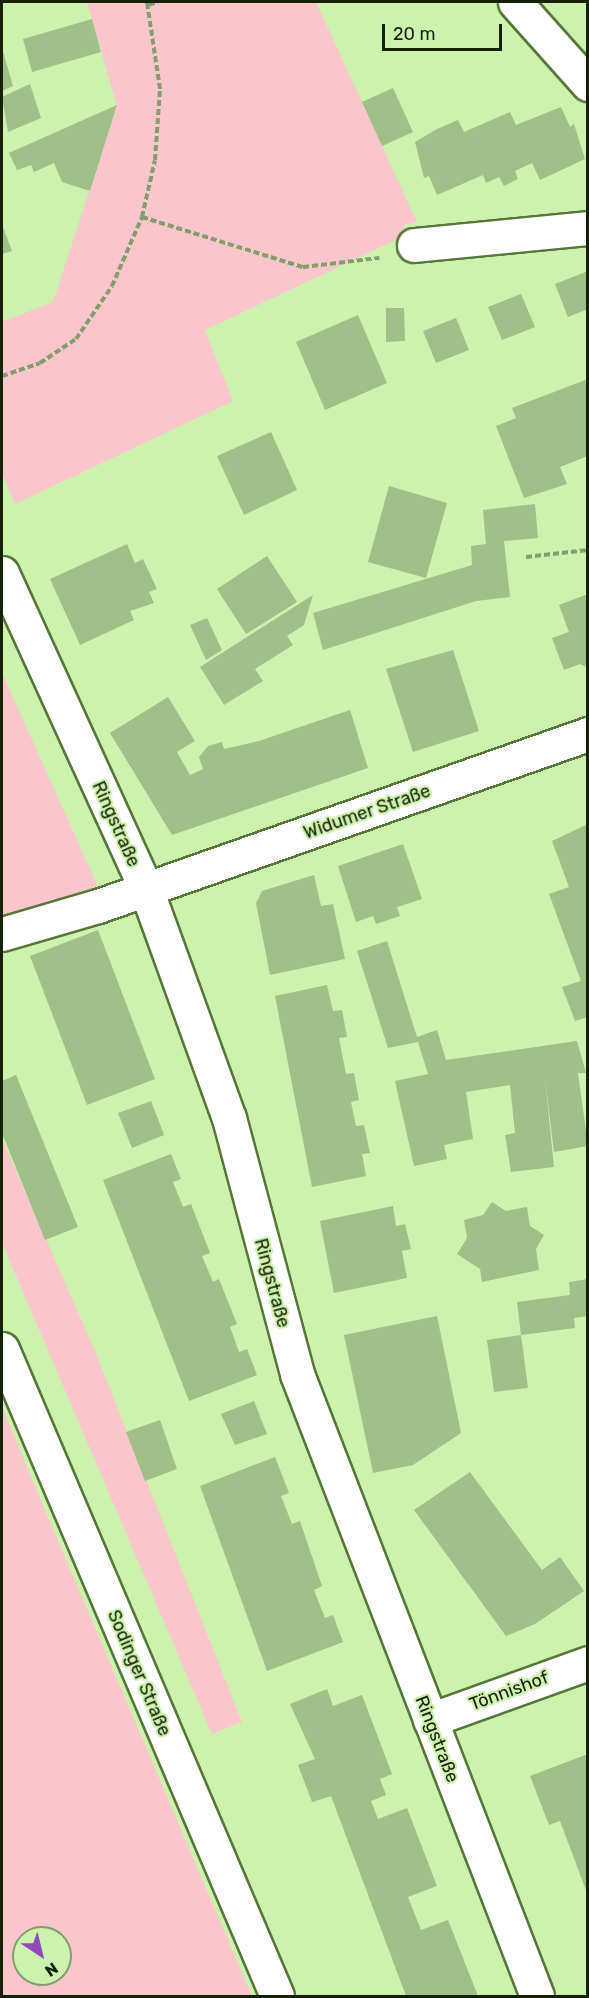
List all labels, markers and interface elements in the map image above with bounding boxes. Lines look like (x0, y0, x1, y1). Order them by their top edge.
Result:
scale bar (385, 12, 505, 50)
text: 20 m (393, 23, 435, 45)
street label: Ringstraße (88, 778, 144, 870)
street label: Widumer Straße (301, 780, 433, 844)
street label: Ringstraße (250, 1236, 294, 1330)
street label: Sodinger Straße (103, 1607, 175, 1739)
street label: Tönnishof (467, 1667, 551, 1715)
street label: Ringstraße (411, 1693, 463, 1785)
north arrow (12, 1926, 72, 1986)
text: N (41, 1958, 62, 1981)

